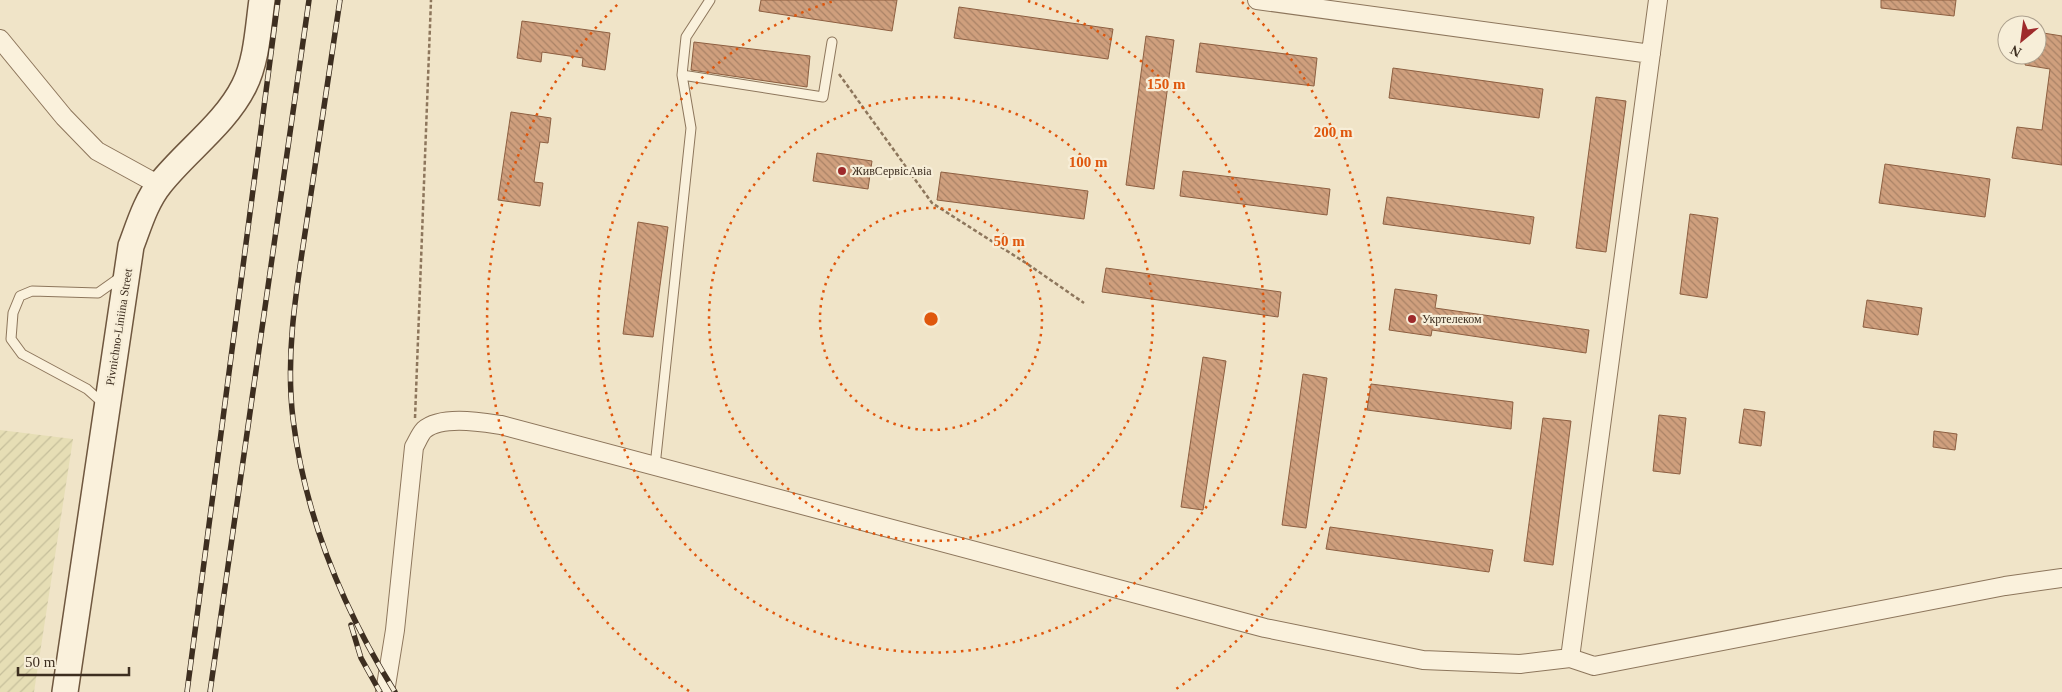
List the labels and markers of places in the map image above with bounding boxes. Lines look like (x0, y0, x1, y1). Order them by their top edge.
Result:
place label: ЖивСервісАвіа (852, 164, 932, 178)
marker: ЖивСервісАвіа (836, 165, 848, 177)
centre of rings (922, 310, 940, 328)
place label: Укртелеком (1422, 312, 1482, 326)
marker: Укртелеком (1406, 313, 1418, 325)

